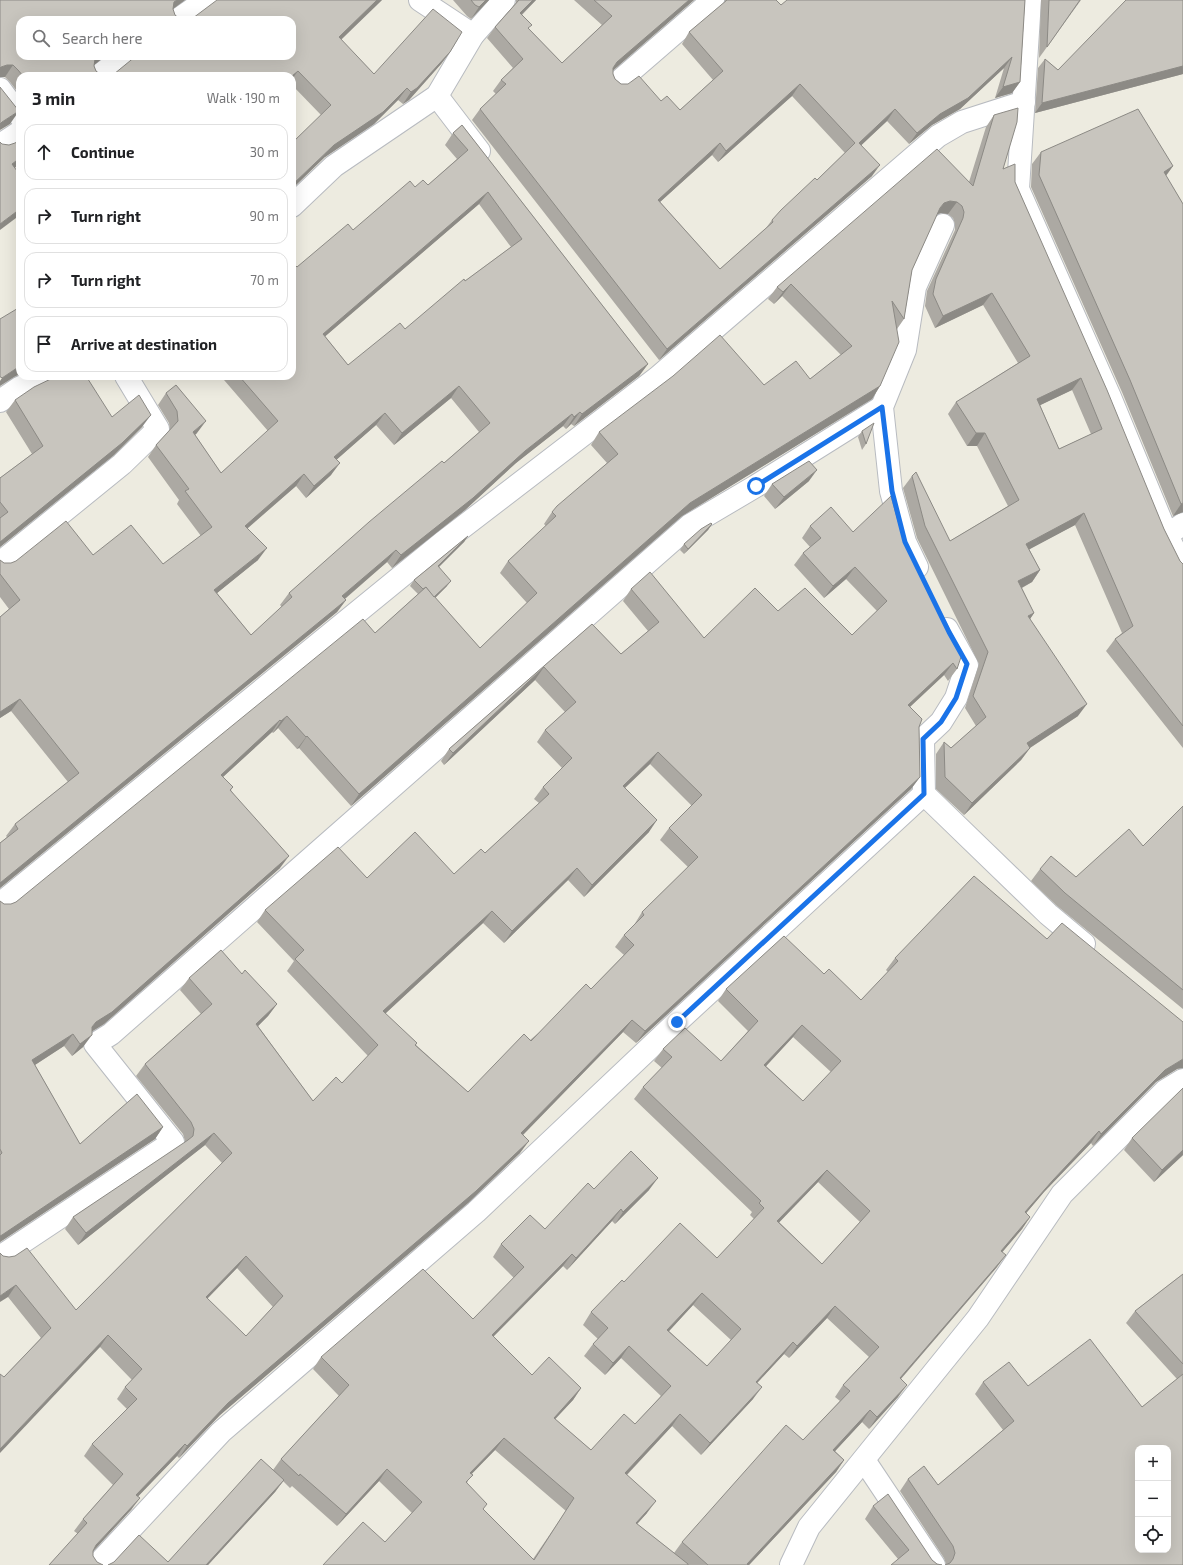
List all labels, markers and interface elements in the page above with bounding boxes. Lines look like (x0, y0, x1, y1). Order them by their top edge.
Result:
search box (16, 16, 296, 60)
icon: search (30, 27, 52, 49)
text: Search here (62, 29, 143, 47)
text: 3 min (32, 88, 75, 108)
text: Walk · 190 m (207, 90, 280, 106)
icon: ahead (33, 141, 55, 163)
text: Continue (71, 143, 134, 161)
text: 30 m (250, 144, 279, 160)
icon: right (33, 205, 55, 227)
text: Turn right (71, 207, 141, 225)
text: 90 m (249, 208, 279, 224)
icon: right (33, 269, 55, 291)
text: Turn right (71, 271, 141, 289)
text: 70 m (250, 272, 279, 288)
icon: arrive (33, 333, 55, 355)
text: Arrive at destination (71, 335, 217, 353)
route start (747, 477, 765, 495)
route end (668, 1013, 686, 1031)
map controls (1135, 1445, 1171, 1553)
button: + (1135, 1445, 1171, 1481)
button: − (1135, 1481, 1171, 1517)
button: locate (1135, 1517, 1171, 1553)

